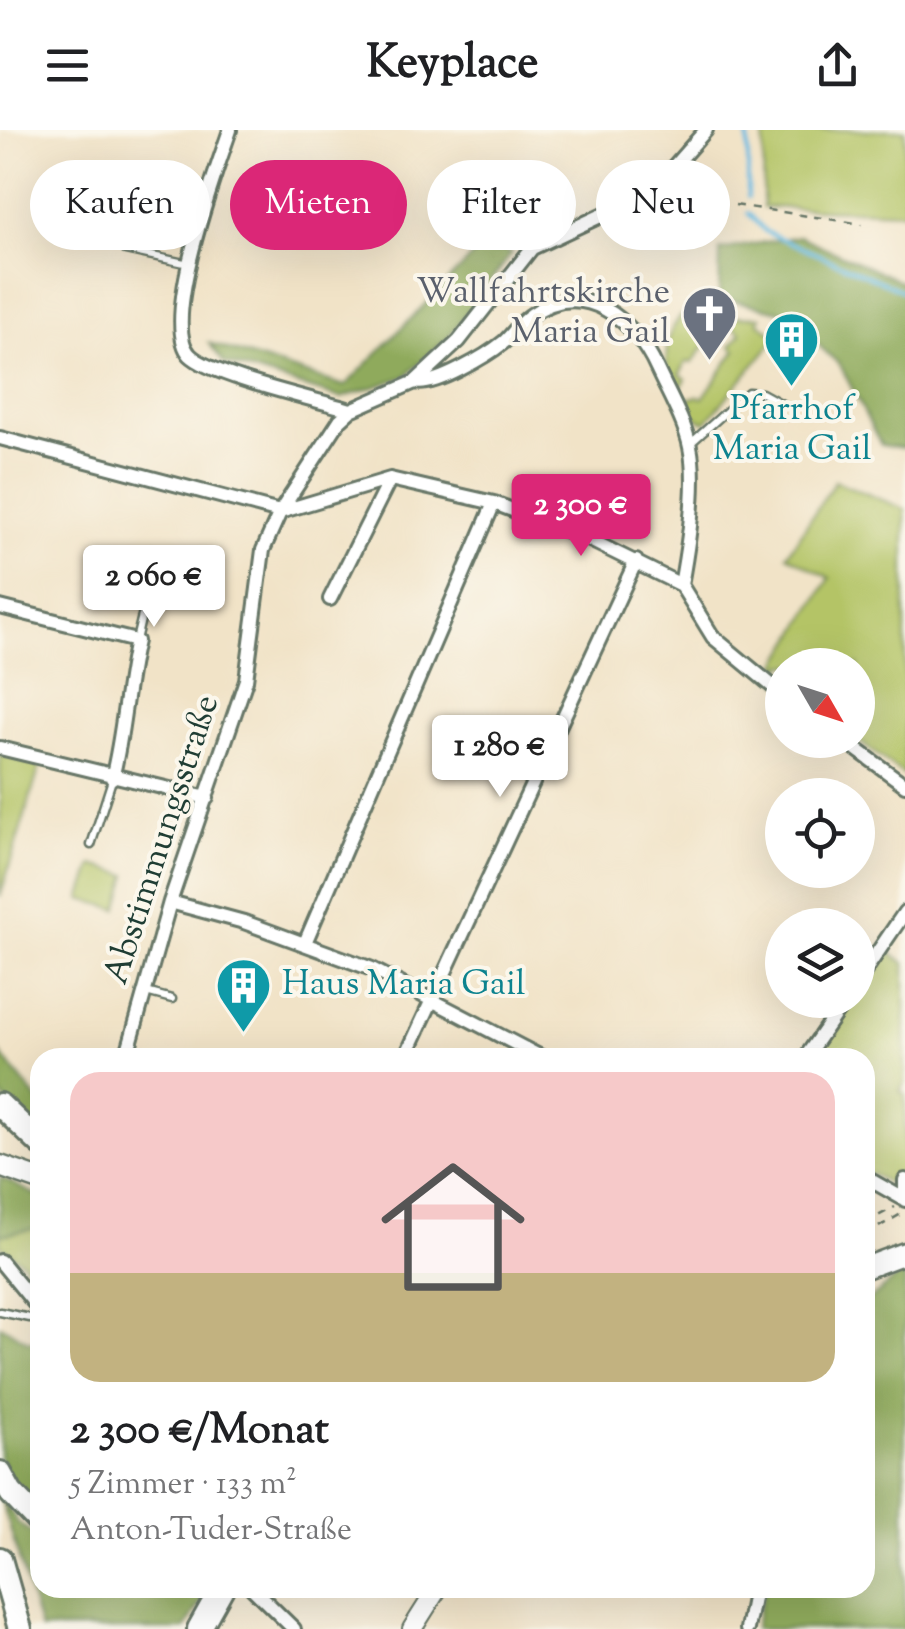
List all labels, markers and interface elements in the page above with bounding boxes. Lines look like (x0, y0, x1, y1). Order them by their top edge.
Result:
text: Keyplace (366, 33, 539, 98)
icon: menu (40, 38, 95, 93)
icon: share (810, 38, 865, 93)
chip: Kaufen (30, 160, 210, 250)
chip: Mieten (230, 160, 407, 250)
chip: Filter (427, 160, 576, 250)
chip: Neu (596, 160, 730, 250)
place label: Wallfahrtskirche Maria Gail (416, 268, 670, 359)
church icon: Wallfahrtskirche Maria Gail (679, 283, 739, 362)
building icon: Pfarrhof Maria Gail (762, 309, 822, 388)
place label: Pfarrhof Maria Gail (713, 385, 872, 476)
pin: 2 300 € (489, 474, 673, 559)
text: 2 300 € (534, 483, 628, 529)
pin: 2 060 € (62, 545, 246, 630)
text: 2 060 € (105, 554, 203, 600)
north arrow (765, 648, 875, 758)
map controls (765, 648, 875, 1018)
street label: Abstimmungsstraße (92, 689, 234, 991)
pin: 1 280 € (408, 715, 592, 800)
text: 1 280 € (454, 724, 546, 770)
button: locate (765, 778, 875, 888)
button: layers (765, 908, 875, 1018)
building icon: Haus Maria Gail (213, 955, 273, 1034)
place label: Haus Maria Gail (282, 960, 526, 1011)
icon: home (363, 1137, 543, 1317)
text: 2 300 €/Monat (70, 1402, 329, 1462)
text: 5 Zimmer · 133 m² (70, 1462, 297, 1508)
text: Anton-Tuder-Straße (70, 1508, 352, 1554)

